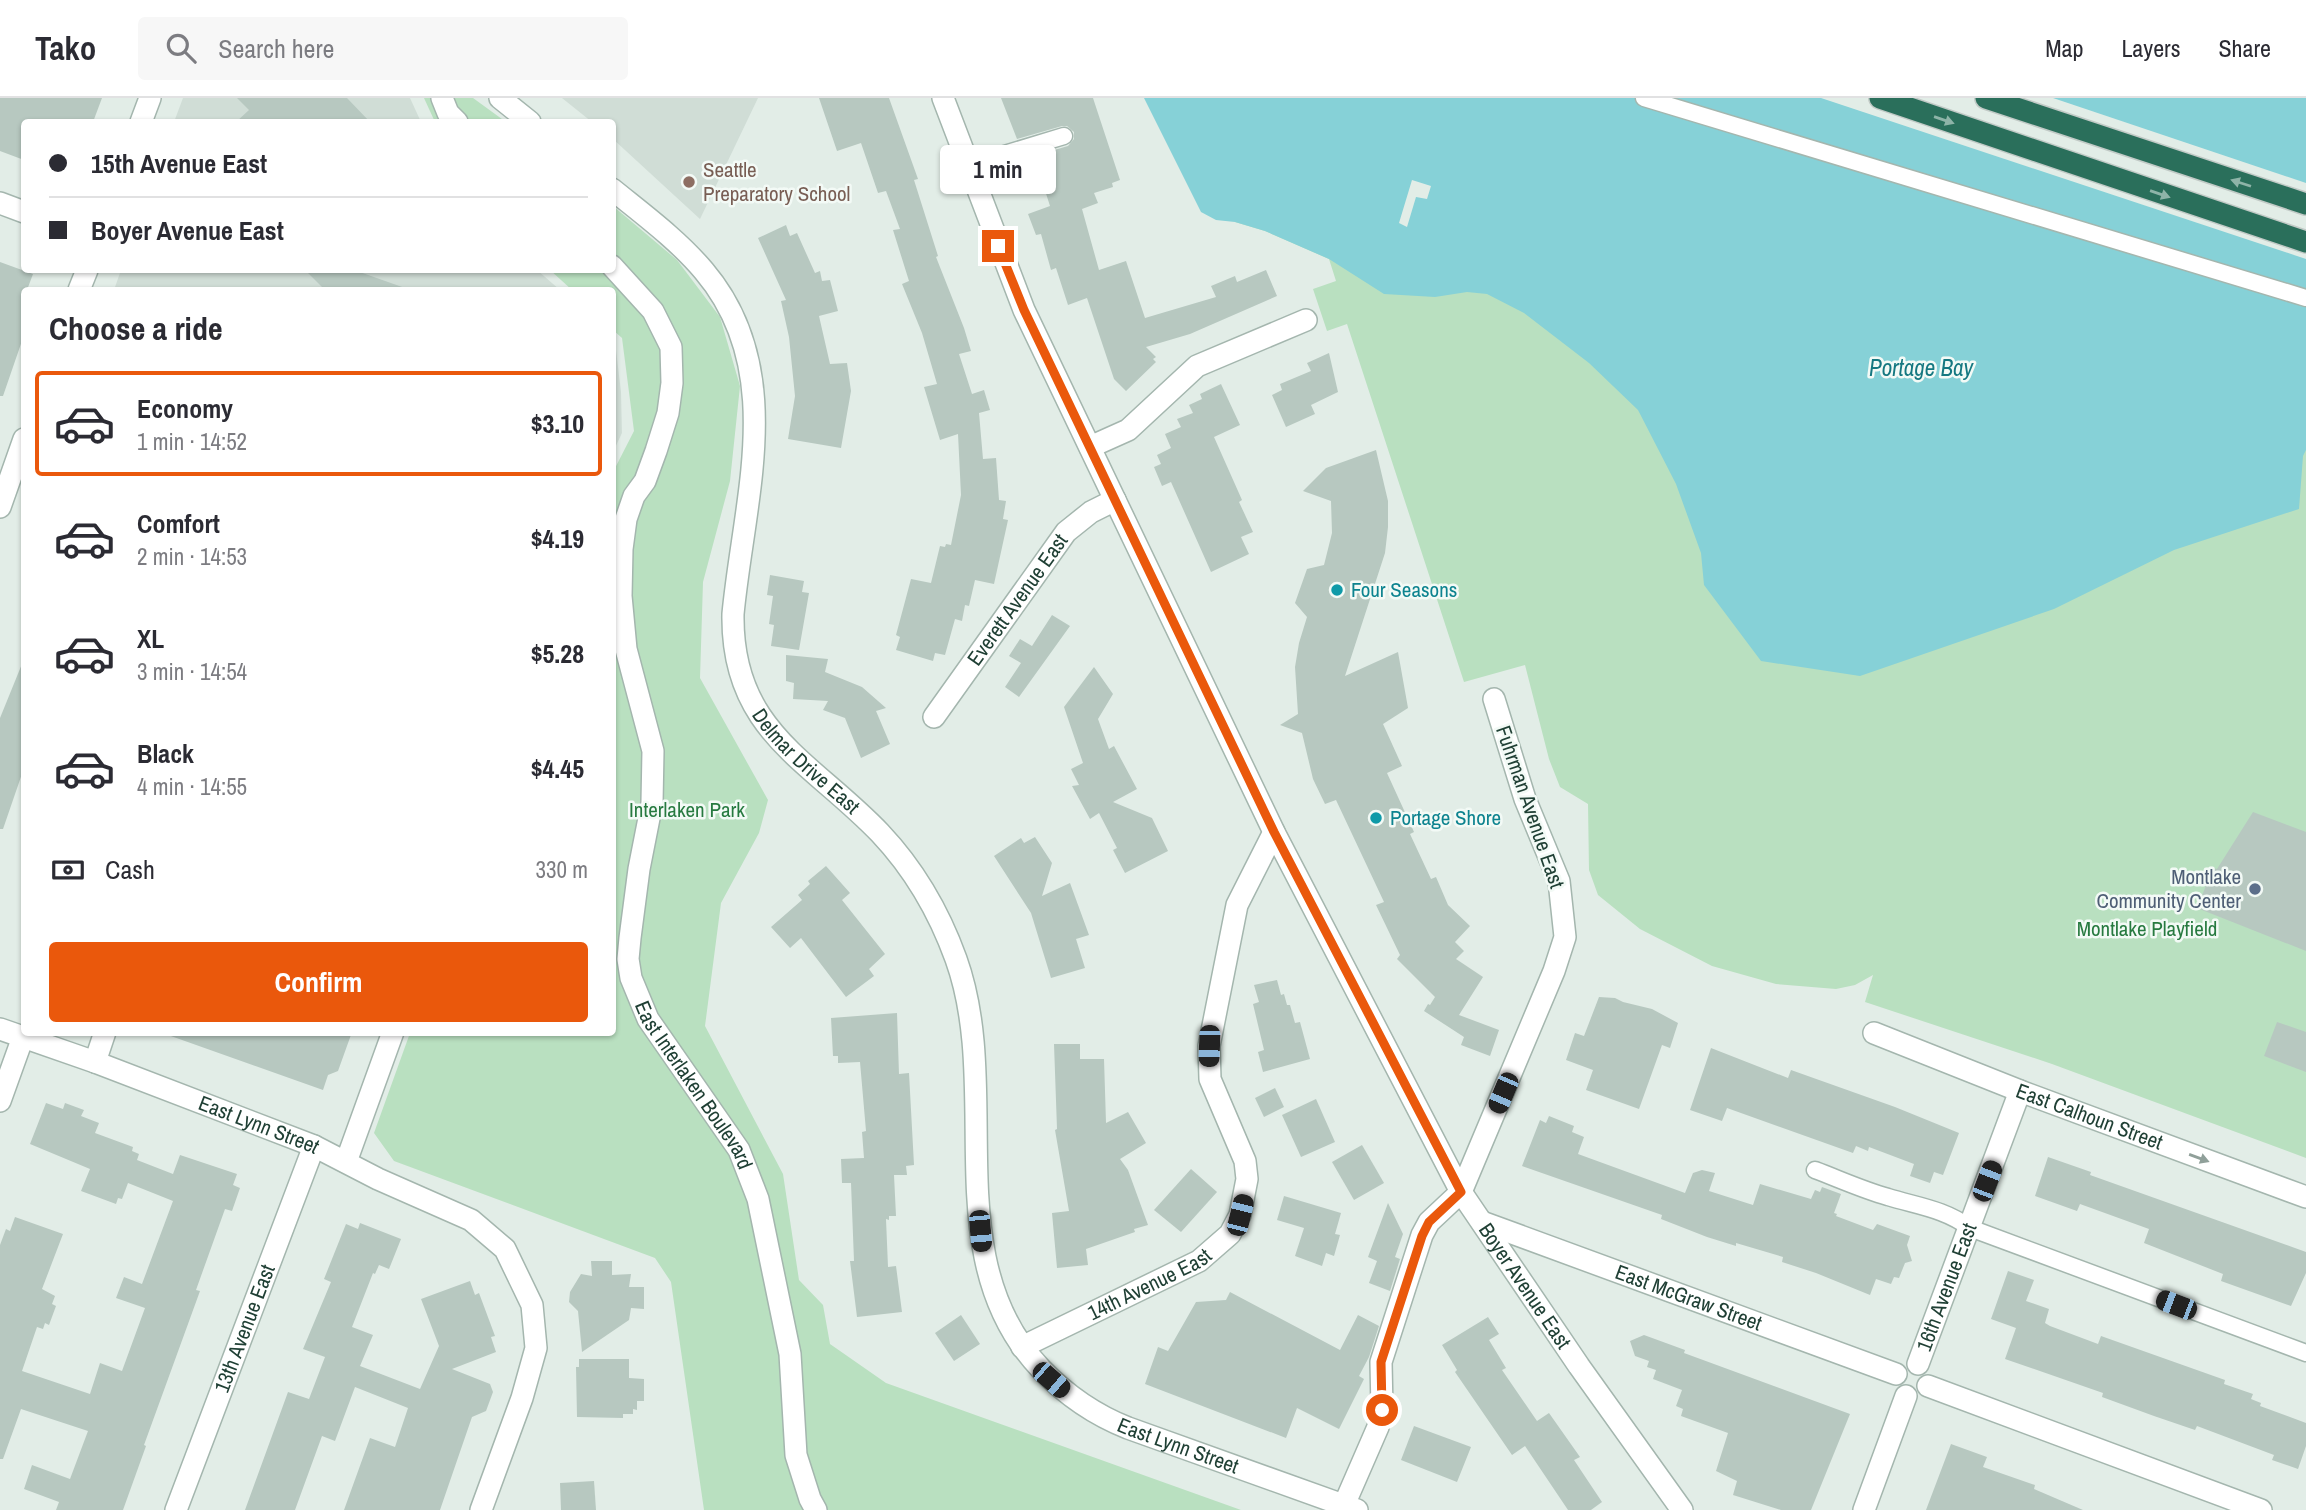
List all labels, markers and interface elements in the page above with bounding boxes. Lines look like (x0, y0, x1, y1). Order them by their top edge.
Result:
search box (138, 17, 628, 80)
text: Tako (35, 26, 96, 70)
icon: search (162, 29, 200, 67)
text: Search here (218, 31, 334, 66)
text: Map (2045, 32, 2083, 64)
text: Layers (2121, 32, 2180, 64)
text: Share (2218, 32, 2271, 64)
one-way arrow (1934, 115, 1955, 126)
callout: 1 min (940, 144, 1056, 194)
text: 15th Avenue East (91, 146, 267, 181)
text: 1 min (973, 154, 1023, 185)
place label: Seattle Preparatory School (703, 155, 850, 208)
marker: Seattle Preparatory School (681, 174, 697, 190)
one-way arrow (2231, 177, 2252, 188)
one-way arrow (2149, 189, 2170, 200)
text: Boyer Avenue East (91, 213, 284, 248)
route end (982, 230, 1014, 262)
text: Choose a ride (49, 307, 223, 350)
water label: Portage Bay (1869, 352, 1974, 383)
text: Economy (137, 391, 233, 426)
icon: car (53, 392, 116, 455)
text: $3.10 (531, 406, 584, 441)
text: 1 min · 14:52 (137, 426, 247, 457)
text: Comfort (137, 506, 220, 541)
icon: car (53, 507, 116, 570)
text: $4.19 (531, 521, 584, 556)
street label: Everett Avenue East (960, 527, 1074, 671)
text: 2 min · 14:53 (137, 541, 247, 572)
place label: Four Seasons (1351, 575, 1457, 604)
marker: Four Seasons (1329, 582, 1345, 598)
text: XL (137, 621, 164, 656)
icon: car (53, 622, 116, 685)
text: $5.28 (531, 636, 584, 671)
text: 3 min · 14:54 (137, 656, 247, 687)
street label: Delmar Drive East (745, 703, 867, 821)
street label: Fuhrman Avenue East (1489, 722, 1572, 892)
text: Black (137, 736, 194, 771)
icon: car (53, 737, 116, 800)
text: $4.45 (531, 751, 584, 786)
text: 4 min · 14:55 (137, 771, 247, 802)
park label: Interlaken Park (629, 795, 745, 824)
place label: Portage Shore (1390, 803, 1501, 832)
marker: Portage Shore (1368, 810, 1384, 826)
icon: cash (49, 851, 87, 889)
text: Cash (105, 852, 155, 887)
text: 330 m (536, 854, 588, 885)
place label: Montlake Community Center (2096, 862, 2241, 915)
marker: Montlake Community Center (2247, 881, 2263, 897)
park label: Montlake Playfield (2077, 914, 2217, 943)
button: Confirm (49, 942, 588, 1022)
street label: East Interlaken Boulevard (628, 996, 760, 1173)
car (1198, 1025, 1221, 1067)
car (1486, 1070, 1521, 1116)
street label: East Calhoun Street (2012, 1076, 2167, 1157)
street label: East Lynn Street (195, 1088, 325, 1160)
one-way arrow (2189, 1152, 2210, 1163)
car (1970, 1158, 2005, 1204)
car (1225, 1192, 1256, 1238)
car (968, 1209, 993, 1253)
street label: Boyer Avenue East (1472, 1217, 1578, 1355)
street label: 16th Avenue East (1909, 1219, 1983, 1355)
street label: 14th Avenue East (1083, 1241, 1218, 1327)
street label: East McGraw Street (1611, 1257, 1766, 1338)
street label: 13th Avenue East (207, 1260, 282, 1397)
car (2153, 1288, 2200, 1322)
car (1029, 1358, 1074, 1402)
route start (1366, 1394, 1398, 1426)
street label: East Lynn Street (1113, 1410, 1243, 1481)

